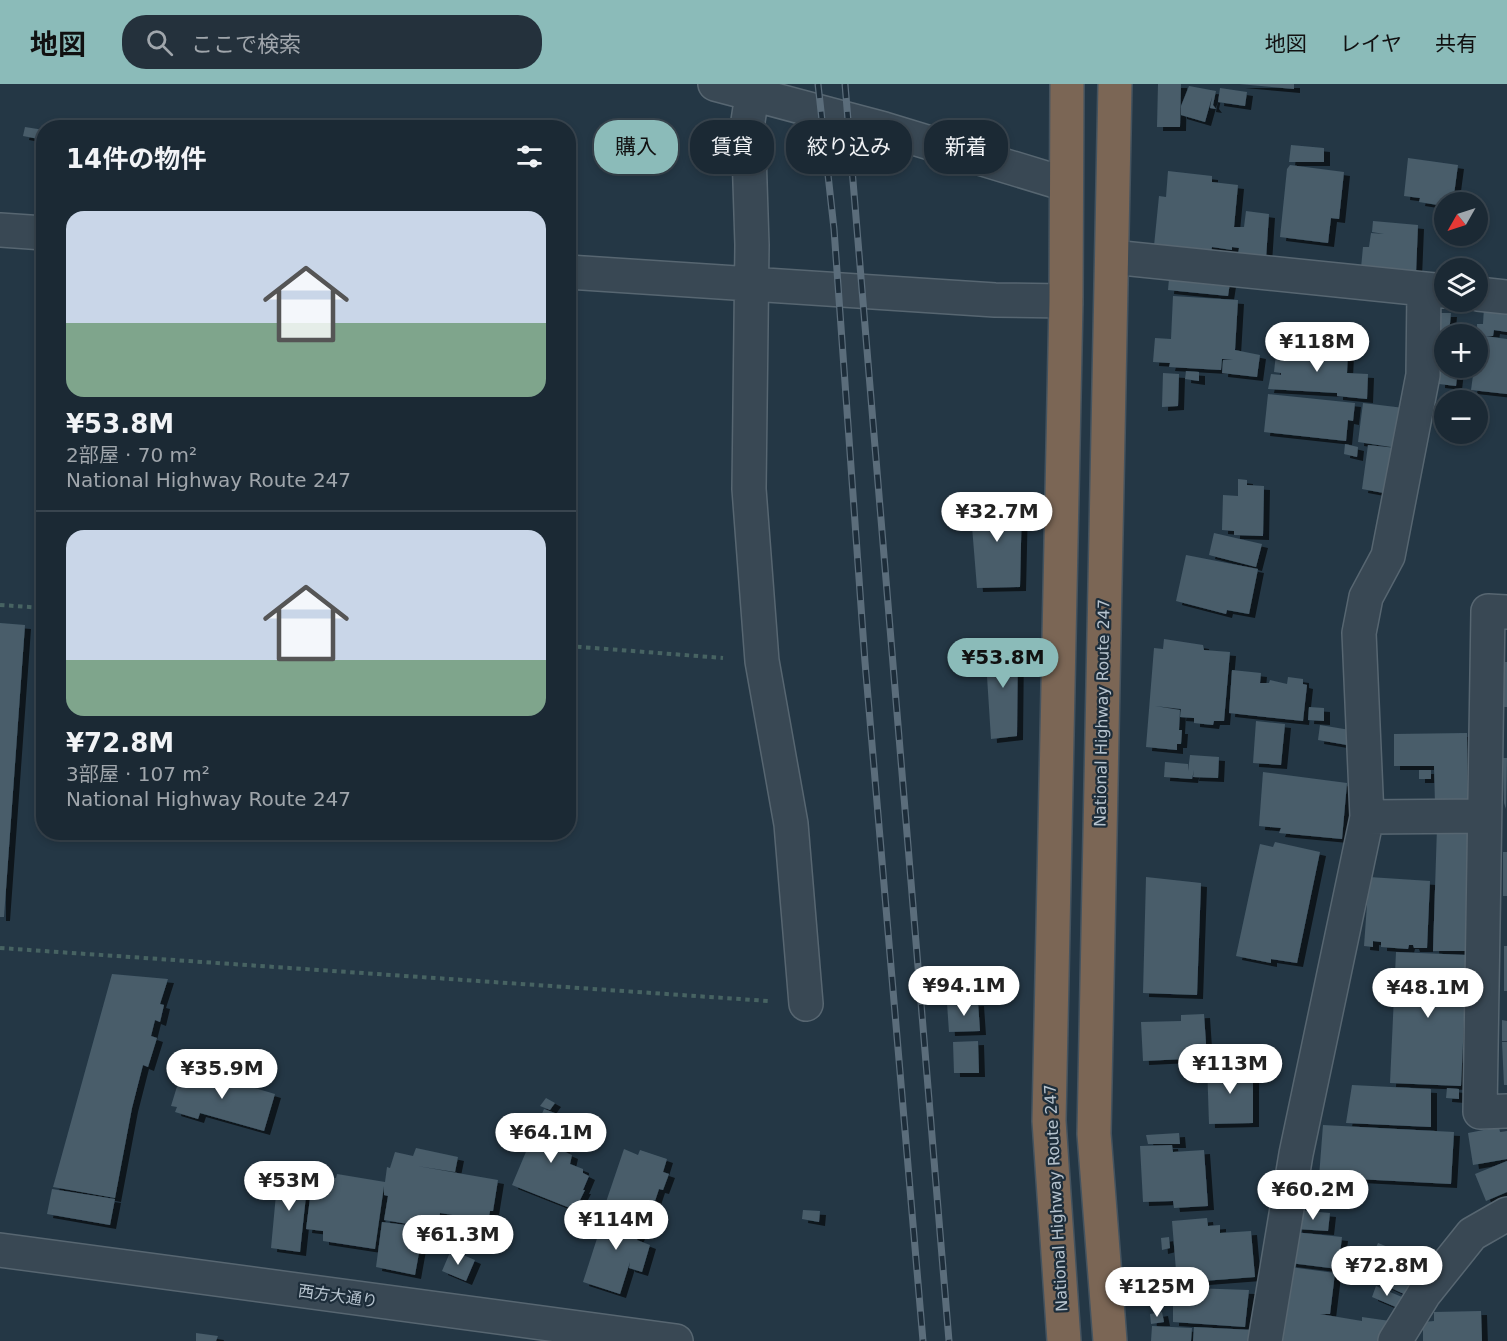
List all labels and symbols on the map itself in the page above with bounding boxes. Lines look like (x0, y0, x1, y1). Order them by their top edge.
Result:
north arrow (1434, 192, 1488, 246)
pin: ¥118M (1275, 322, 1359, 373)
pin: ¥32.7M (948, 492, 1046, 543)
street label: National Highway Route 247 (1091, 599, 1113, 827)
pin: ¥53.8M (954, 638, 1052, 689)
pin: ¥94.1M (915, 966, 1013, 1017)
pin: ¥48.1M (1379, 968, 1477, 1019)
pin: ¥113M (1188, 1044, 1272, 1095)
pin: ¥35.9M (173, 1049, 271, 1100)
street label: National Highway Route 247 (1041, 1084, 1071, 1312)
pin: ¥64.1M (502, 1113, 600, 1164)
pin: ¥53M (253, 1161, 325, 1212)
pin: ¥60.2M (1264, 1170, 1362, 1221)
pin: ¥114M (574, 1200, 658, 1251)
pin: ¥61.3M (409, 1215, 507, 1266)
pin: ¥72.8M (1338, 1246, 1436, 1297)
pin: ¥125M (1115, 1267, 1199, 1318)
street label: 西方大通り (297, 1281, 379, 1311)

